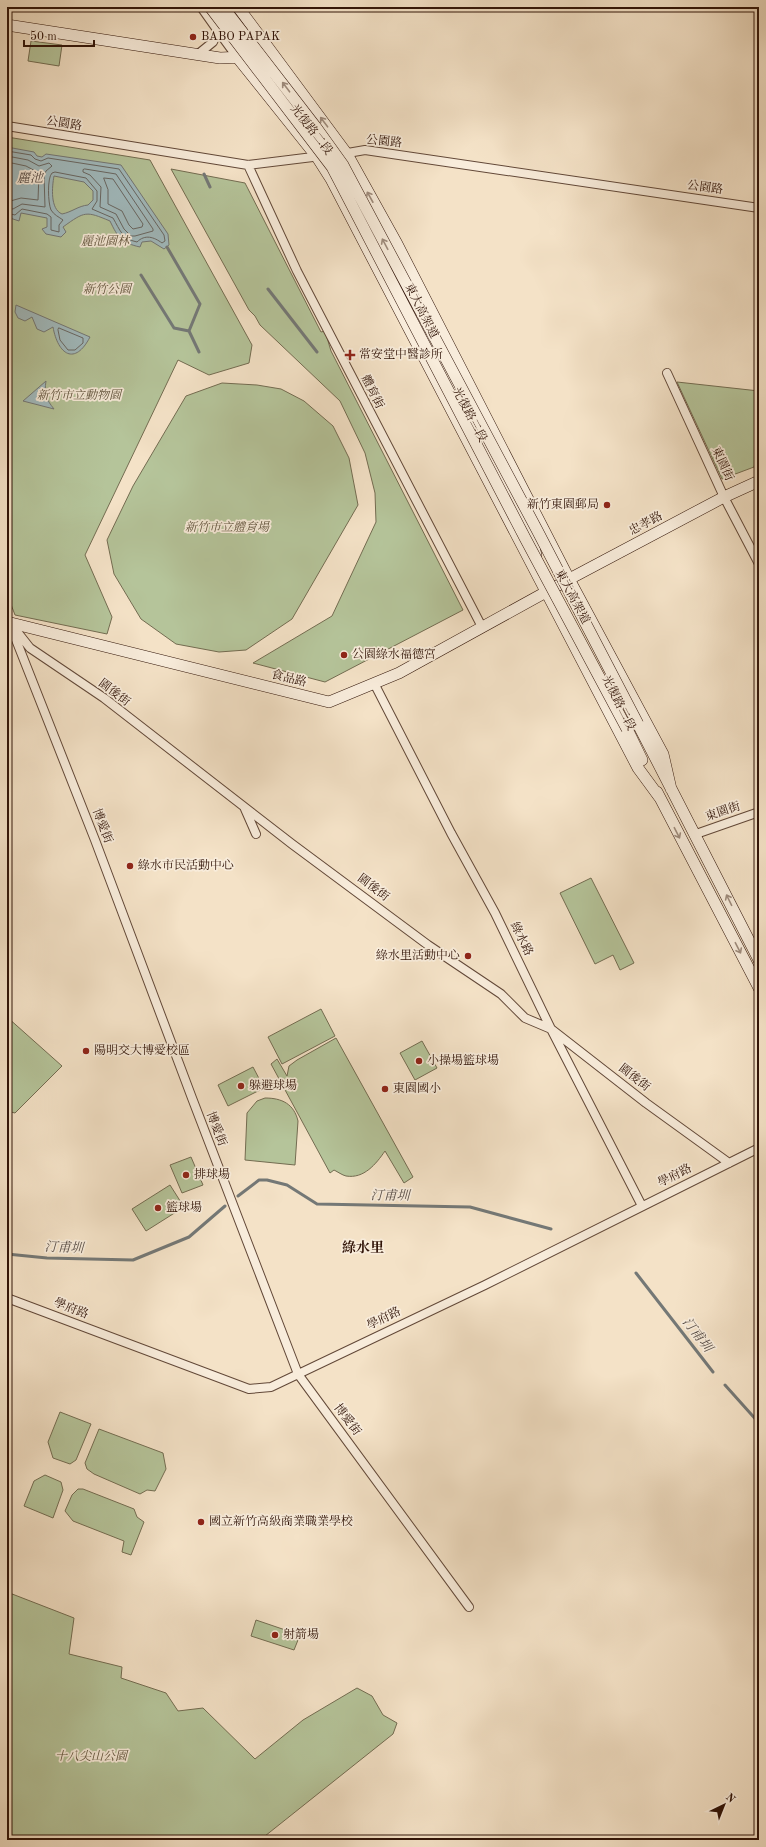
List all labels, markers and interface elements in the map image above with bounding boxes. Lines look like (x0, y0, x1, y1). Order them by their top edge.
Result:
scale bar (24, 22, 94, 48)
text: 50 m (30, 30, 57, 43)
place label: BABO PAPAK (201, 31, 280, 43)
marker: BABO PAPAK (188, 32, 198, 42)
one-way arrow (281, 82, 290, 93)
street label: 光復路二段 (288, 101, 336, 157)
street label: 公園路 (45, 113, 83, 133)
one-way arrow (320, 117, 328, 128)
street label: 公園路 (365, 132, 403, 150)
water label: 麗池 (17, 171, 45, 185)
street label: 公園路 (686, 178, 724, 196)
one-way arrow (366, 191, 374, 203)
park label: 麗池園林 (81, 234, 131, 248)
one-way arrow (381, 238, 388, 250)
street label: 東大高架道 (402, 281, 442, 340)
park label: 新竹公園 (83, 282, 133, 296)
place label: 常安堂中醫診所 (359, 347, 443, 361)
marker: 常安堂中醫診所 (344, 349, 356, 361)
street label: 體育街 (358, 372, 388, 412)
street label: 光復路二段 (450, 385, 490, 444)
park label: 新竹市立動物園 (37, 388, 123, 402)
street label: 東園街 (709, 444, 737, 484)
place label: 新竹東園郵局 (527, 497, 599, 511)
marker: 新竹東園郵局 (602, 500, 612, 510)
street label: 忠孝路 (626, 508, 665, 538)
park label: 新竹市立體育場 (185, 520, 270, 534)
street label: 東大高架道 (553, 567, 593, 626)
place label: 公園綠水福德宮 (352, 647, 436, 661)
marker: 公園綠水福德宮 (339, 650, 349, 660)
street label: 食品路 (270, 667, 308, 689)
street label: 光復路二段 (599, 673, 639, 732)
street label: 園後街 (96, 676, 134, 709)
street label: 東園街 (703, 798, 743, 824)
street label: 博愛街 (90, 806, 116, 846)
one-way arrow (674, 826, 682, 838)
place label: 綠水市民活動中心 (138, 858, 234, 872)
marker: 綠水市民活動中心 (125, 861, 135, 871)
street label: 園後街 (355, 871, 393, 904)
one-way arrow (724, 894, 732, 906)
street label: 綠水路 (508, 919, 536, 958)
one-way arrow (735, 941, 742, 953)
place label: 綠水里活動中心 (376, 948, 460, 962)
marker: 綠水里活動中心 (463, 951, 473, 961)
place label: 陽明交大博愛校區 (94, 1043, 190, 1057)
marker: 陽明交大博愛校區 (81, 1046, 91, 1056)
place label: 小操場籃球場 (427, 1053, 499, 1067)
marker: 小操場籃球場 (414, 1056, 424, 1066)
street label: 園後街 (616, 1061, 654, 1094)
place label: 躲避球場 (249, 1078, 297, 1092)
marker: 躲避球場 (236, 1081, 246, 1091)
place label: 東園國小 (393, 1081, 441, 1095)
marker: 東園國小 (380, 1084, 390, 1094)
street label: 博愛街 (204, 1109, 230, 1149)
street label: 學府路 (655, 1161, 694, 1190)
place label: 排球場 (194, 1167, 230, 1181)
marker: 排球場 (181, 1170, 191, 1180)
water label: 汀甫圳 (370, 1188, 412, 1203)
place label: 籃球場 (166, 1200, 202, 1214)
marker: 籃球場 (153, 1203, 163, 1213)
water label: 汀甫圳 (44, 1240, 86, 1255)
district label: 綠水里 (342, 1240, 384, 1255)
street label: 學府路 (52, 1295, 91, 1321)
street label: 學府路 (364, 1304, 403, 1332)
water label: 汀甫圳 (680, 1315, 716, 1356)
street label: 博愛街 (331, 1401, 365, 1439)
place label: 國立新竹高級商業職業學校 (209, 1514, 353, 1528)
marker: 國立新竹高級商業職業學校 (196, 1517, 206, 1527)
place label: 射箭場 (283, 1627, 319, 1641)
marker: 射箭場 (270, 1630, 280, 1640)
park label: 十八尖山公園 (55, 1749, 129, 1763)
north arrow (704, 1785, 744, 1825)
text: N (723, 1792, 737, 1806)

